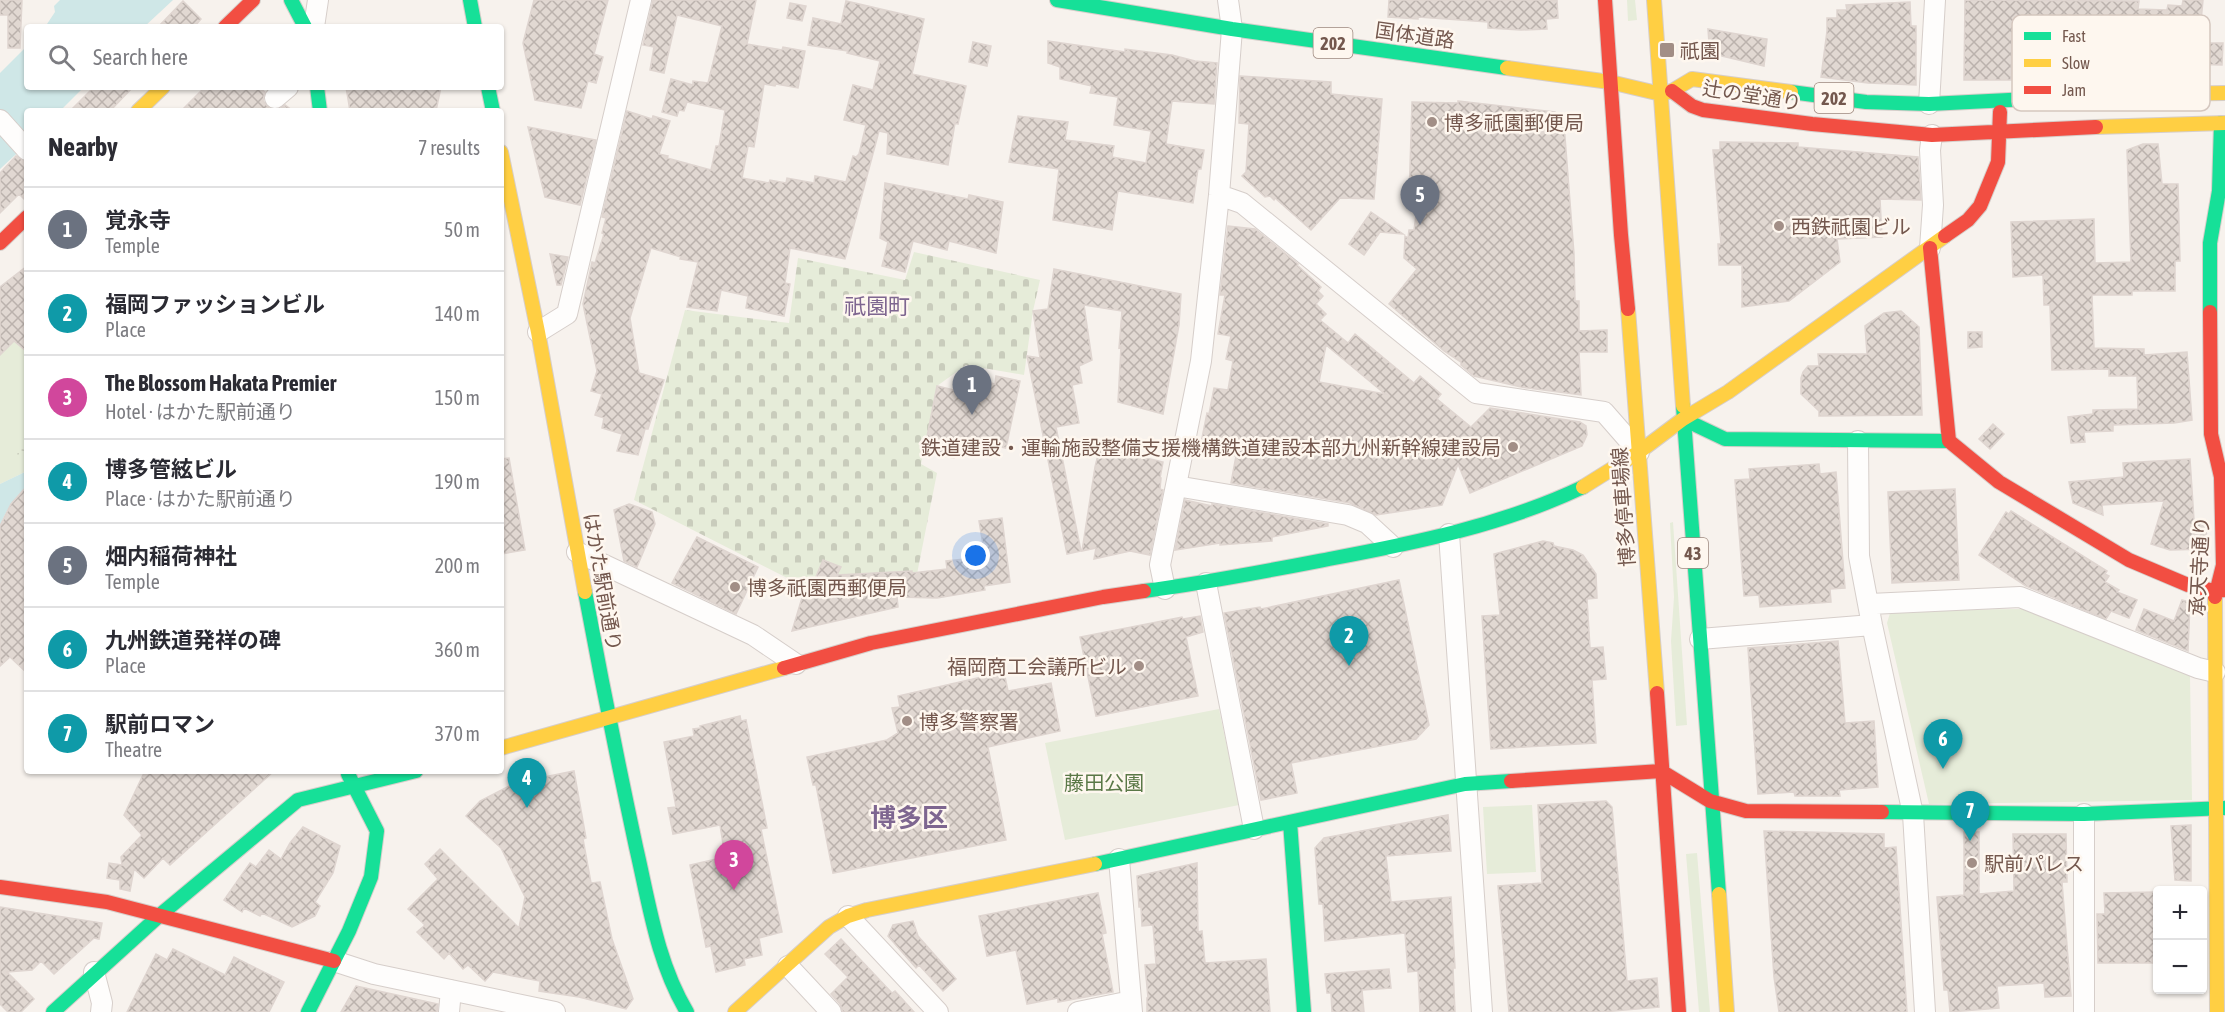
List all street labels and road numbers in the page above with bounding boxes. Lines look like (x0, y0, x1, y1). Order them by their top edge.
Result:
street label: 国体道路 (1374, 18, 1456, 52)
road number: 202 (1314, 28, 1352, 58)
street label: 辻の堂通り (1701, 76, 1803, 114)
road number: 202 (1814, 83, 1854, 113)
street label: 博多停車場線 (1607, 446, 1639, 568)
street label: はかた駅前通り (580, 511, 626, 653)
street label: 承天寺通り (2185, 515, 2213, 617)
road number: 43 (1678, 538, 1708, 568)

